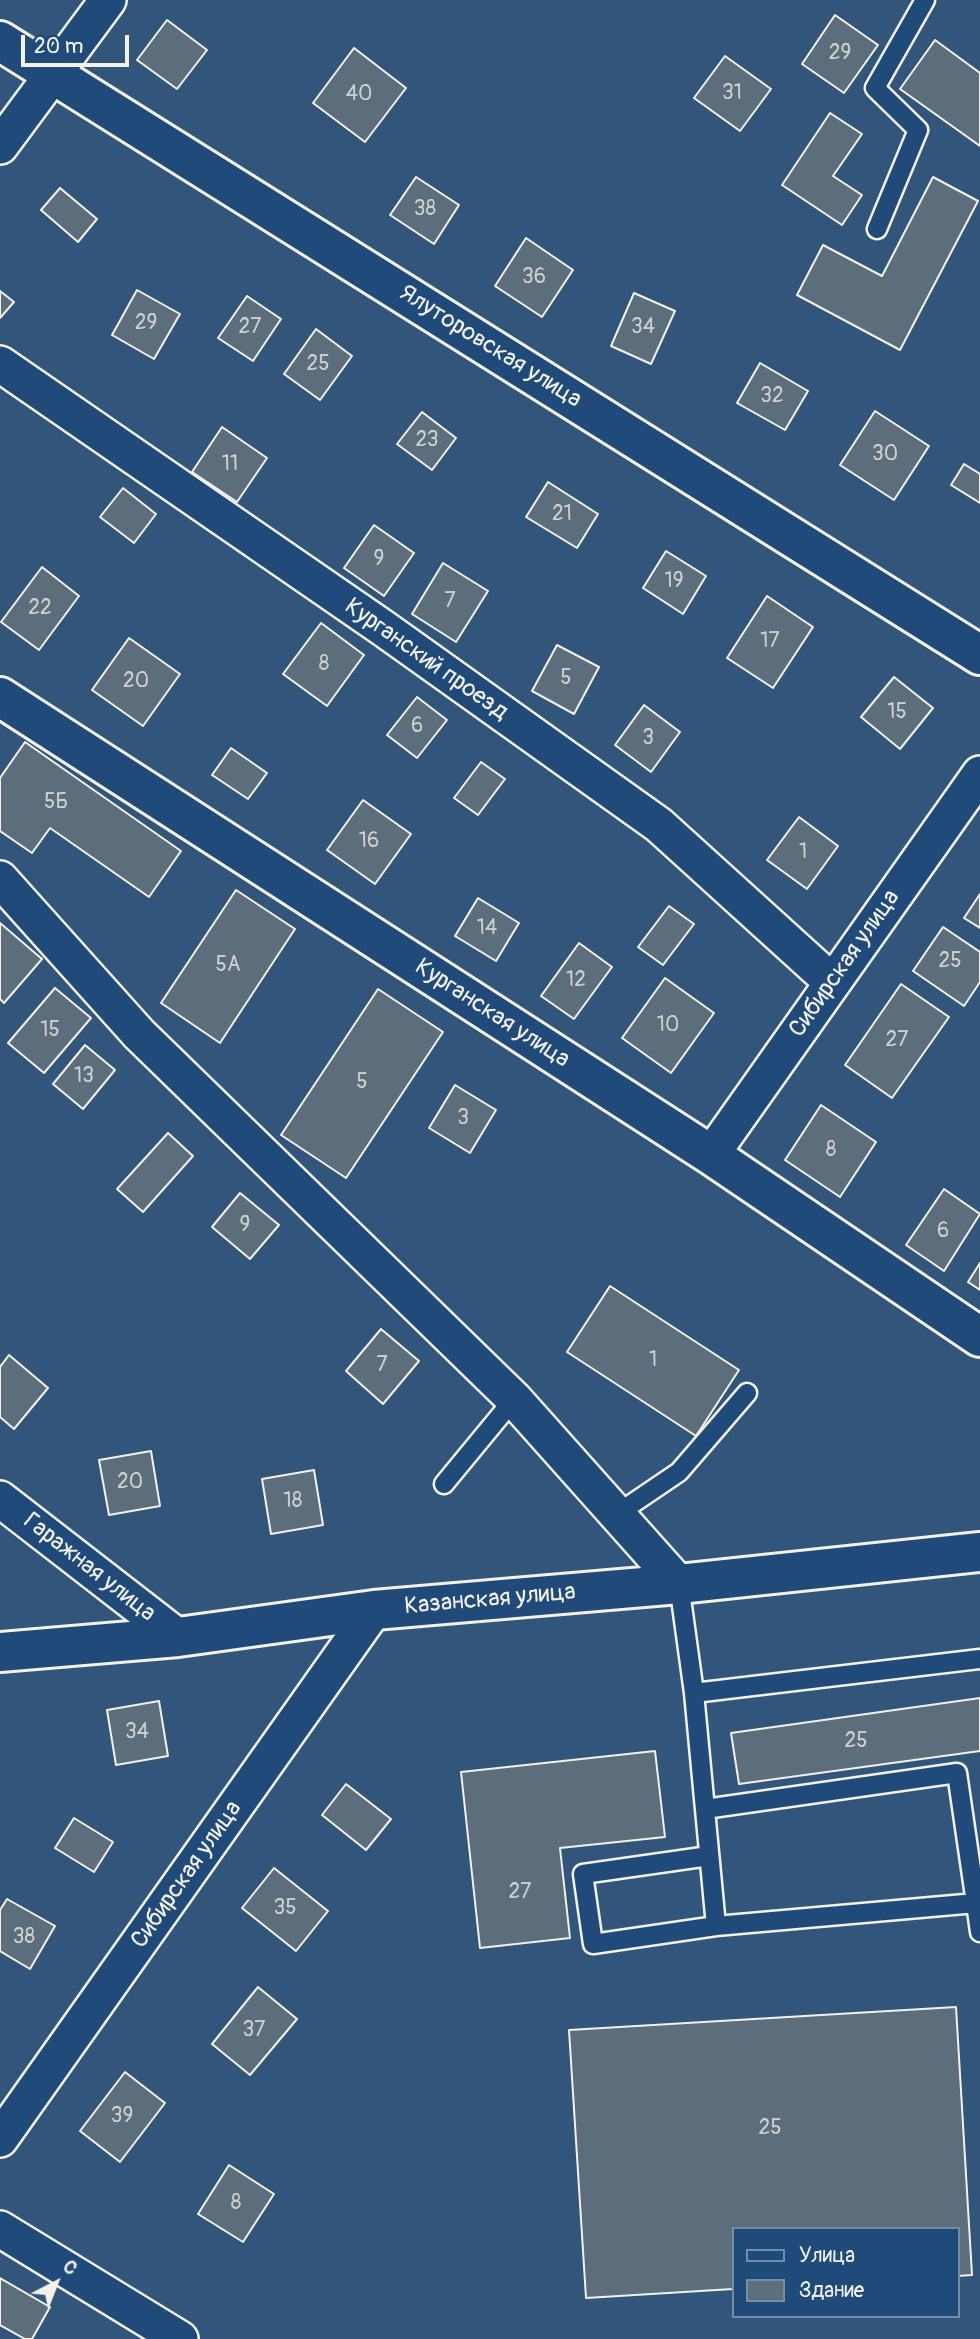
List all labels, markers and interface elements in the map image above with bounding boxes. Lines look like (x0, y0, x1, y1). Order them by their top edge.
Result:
scale bar (24, 21, 133, 65)
text: 20 m (34, 33, 83, 60)
house number: 29 (829, 41, 851, 67)
house number: 31 (722, 81, 742, 107)
house number: 40 (346, 82, 372, 108)
house number: 38 (414, 197, 436, 223)
house number: 36 (522, 265, 546, 291)
street label: Ялуторовская улица (393, 279, 587, 415)
house number: 29 (135, 311, 157, 337)
house number: 27 (239, 315, 261, 341)
house number: 34 (631, 315, 655, 341)
house number: 25 (306, 352, 330, 378)
house number: 32 (760, 384, 784, 410)
house number: 23 (416, 428, 438, 454)
house number: 30 (872, 442, 898, 468)
house number: 11 (222, 452, 238, 478)
house number: 21 (552, 502, 572, 528)
house number: 9 (374, 547, 384, 573)
house number: 19 (664, 569, 684, 595)
house number: 7 (444, 589, 456, 615)
street label: Курганский проезд (339, 593, 513, 727)
house number: 22 (28, 596, 52, 622)
house number: 17 (760, 629, 780, 655)
house number: 8 (319, 652, 329, 678)
house number: 5 (560, 666, 572, 692)
house number: 20 (123, 669, 149, 695)
house number: 15 (887, 700, 907, 726)
house number: 6 (411, 714, 423, 740)
house number: 3 (642, 726, 654, 752)
house number: 5Б (44, 790, 68, 816)
house number: 16 (359, 829, 379, 855)
house number: 1 (799, 840, 807, 866)
street label: Сибирская улица (784, 885, 906, 1043)
house number: 14 (477, 916, 497, 942)
house number: 25 (938, 949, 962, 975)
house number: 5А (215, 953, 241, 979)
street label: Курганская улица (409, 953, 575, 1075)
house number: 12 (566, 968, 586, 994)
house number: 10 (657, 1013, 679, 1039)
house number: 15 (40, 1018, 60, 1044)
house number: 27 (886, 1028, 908, 1054)
house number: 13 (74, 1064, 94, 1090)
house number: 5 (356, 1070, 368, 1096)
house number: 3 (457, 1106, 469, 1132)
house number: 8 (826, 1138, 836, 1164)
house number: 9 (240, 1213, 250, 1239)
house number: 6 (937, 1219, 949, 1245)
house number: 1 (649, 1348, 657, 1374)
house number: 7 (376, 1353, 388, 1379)
house number: 20 (117, 1470, 143, 1496)
house number: 18 (284, 1489, 302, 1515)
street label: Гаражная улица (17, 1507, 161, 1629)
street label: Казанская улица (403, 1578, 577, 1622)
house number: 34 (125, 1720, 149, 1746)
house number: 25 (844, 1729, 868, 1755)
street label: Сибирская улица (126, 1796, 248, 1954)
house number: 27 (509, 1880, 531, 1906)
house number: 35 (273, 1896, 297, 1922)
house number: 38 (13, 1925, 35, 1951)
house number: 37 (243, 2018, 265, 2044)
house number: 39 (111, 2104, 133, 2130)
house number: 25 (758, 2116, 782, 2142)
house number: 8 (231, 2191, 241, 2217)
legend (732, 2227, 959, 2318)
text: Улица (799, 2242, 855, 2269)
north arrow (21, 2248, 91, 2318)
text: С (58, 2255, 82, 2280)
text: Здание (799, 2277, 864, 2304)

